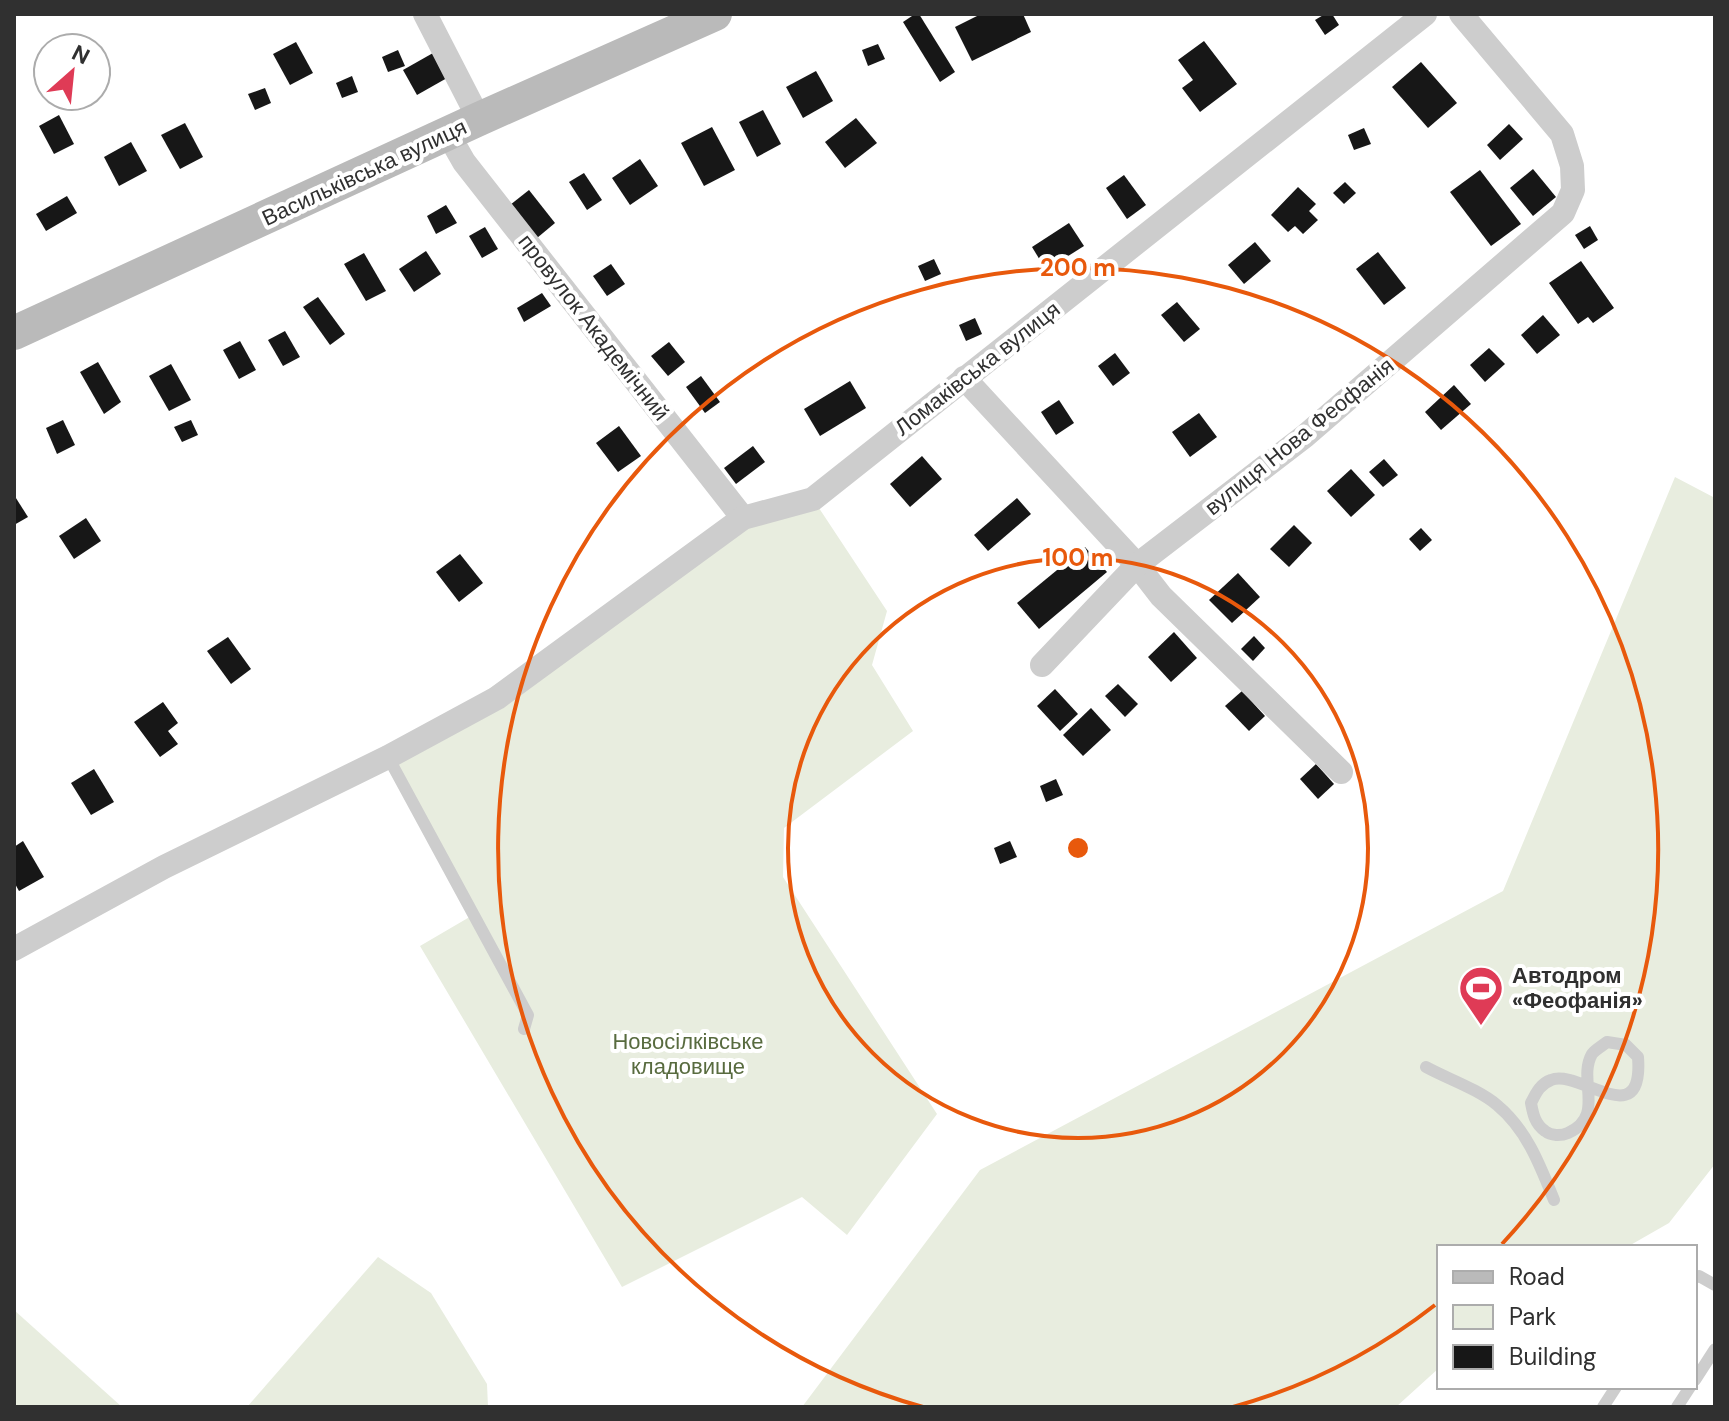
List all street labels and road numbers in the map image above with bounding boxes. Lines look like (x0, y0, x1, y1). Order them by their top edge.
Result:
street label: Васильківська вулиця (257, 112, 471, 233)
street label: провулок Академічний (512, 228, 676, 427)
street label: Ломаківська вулиця (889, 295, 1066, 442)
street label: вулиця Нова Феофанія (1199, 351, 1400, 522)

